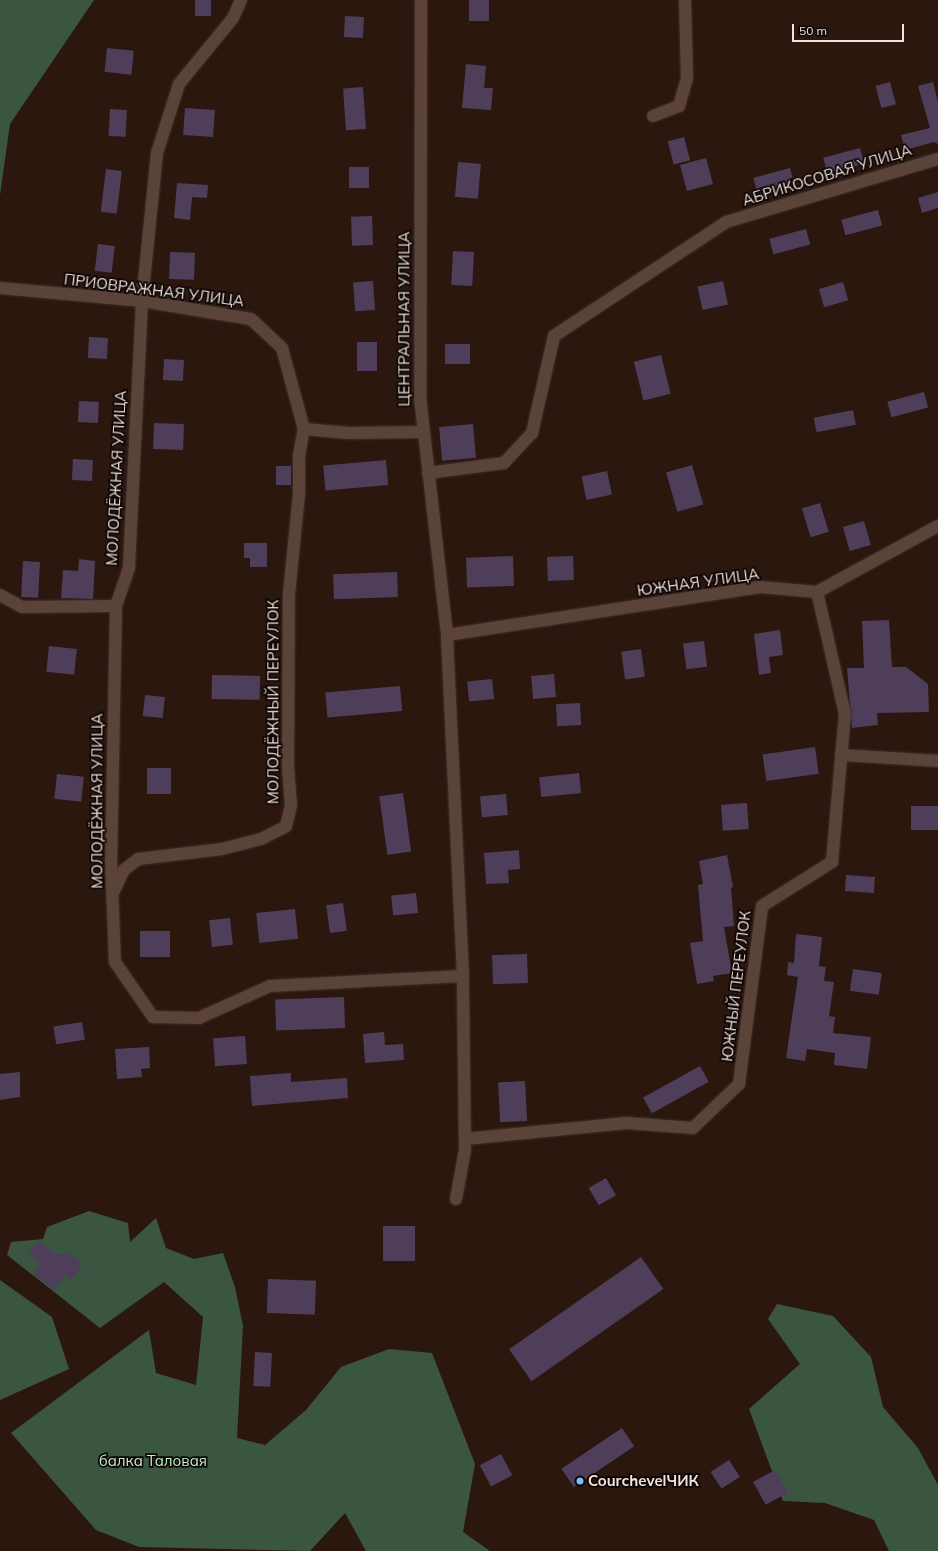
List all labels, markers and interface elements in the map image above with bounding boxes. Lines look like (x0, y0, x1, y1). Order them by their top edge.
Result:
scale bar (794, 16, 906, 42)
text: 50 m (799, 23, 827, 38)
street label: АБРИКОСОВАЯ УЛИЦА (740, 141, 914, 209)
street label: ЦЕНТРАЛЬНАЯ УЛИЦА (395, 231, 413, 407)
street label: ПРИОВРАЖНАЯ УЛИЦА (63, 270, 245, 310)
street label: МОЛОДЁЖНАЯ УЛИЦА (102, 390, 130, 566)
street label: ЮЖНАЯ УЛИЦА (636, 565, 760, 599)
street label: МОЛОДЁЖНЫЙ ПЕРЕУЛОК (264, 600, 282, 804)
street label: МОЛОДЁЖНАЯ УЛИЦА (88, 713, 106, 889)
street label: ЮЖНЫЙ ПЕРЕУЛОК (718, 909, 754, 1063)
park label: балка Таловая (99, 1452, 207, 1470)
place label: CourсhevelЧИК (588, 1472, 699, 1490)
marker: CourсhevelЧИК (575, 1476, 585, 1486)

